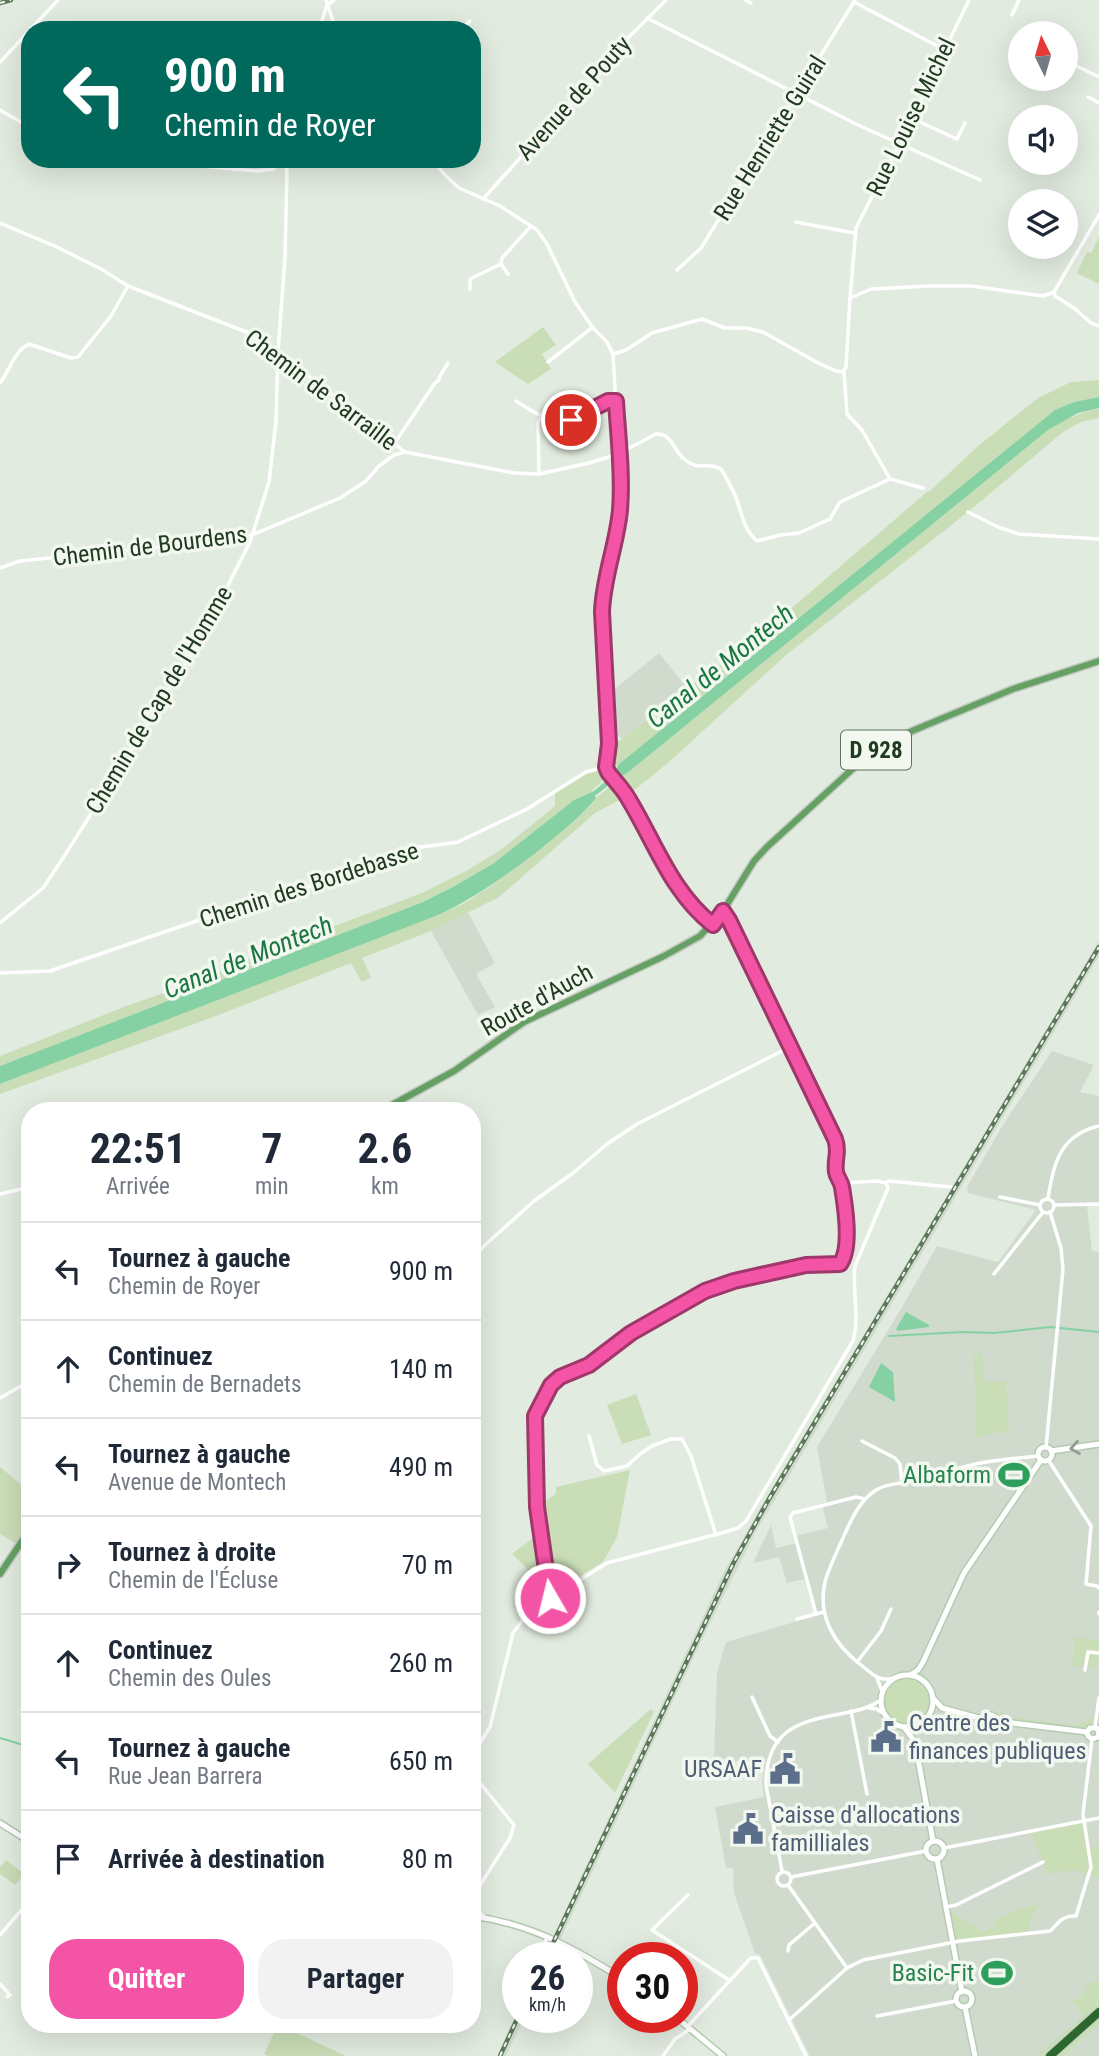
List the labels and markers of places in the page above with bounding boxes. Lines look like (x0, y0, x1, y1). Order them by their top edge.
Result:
pin (541, 390, 601, 450)
sports icon: Albaform (997, 1458, 1031, 1492)
place label: Albaform (903, 1461, 991, 1489)
place label: Centre des finances publiques (909, 1709, 1086, 1765)
public building icon: Centre des finances publiques (869, 1720, 903, 1754)
public building icon: URSAAF (768, 1752, 802, 1786)
place label: URSAAF (684, 1755, 762, 1783)
place label: Caisse d'allocations familliales (771, 1801, 960, 1857)
public building icon: Caisse d'allocations familliales (731, 1812, 765, 1846)
sports icon: Basic-Fit (980, 1956, 1014, 1990)
place label: Basic-Fit (892, 1959, 974, 1987)

